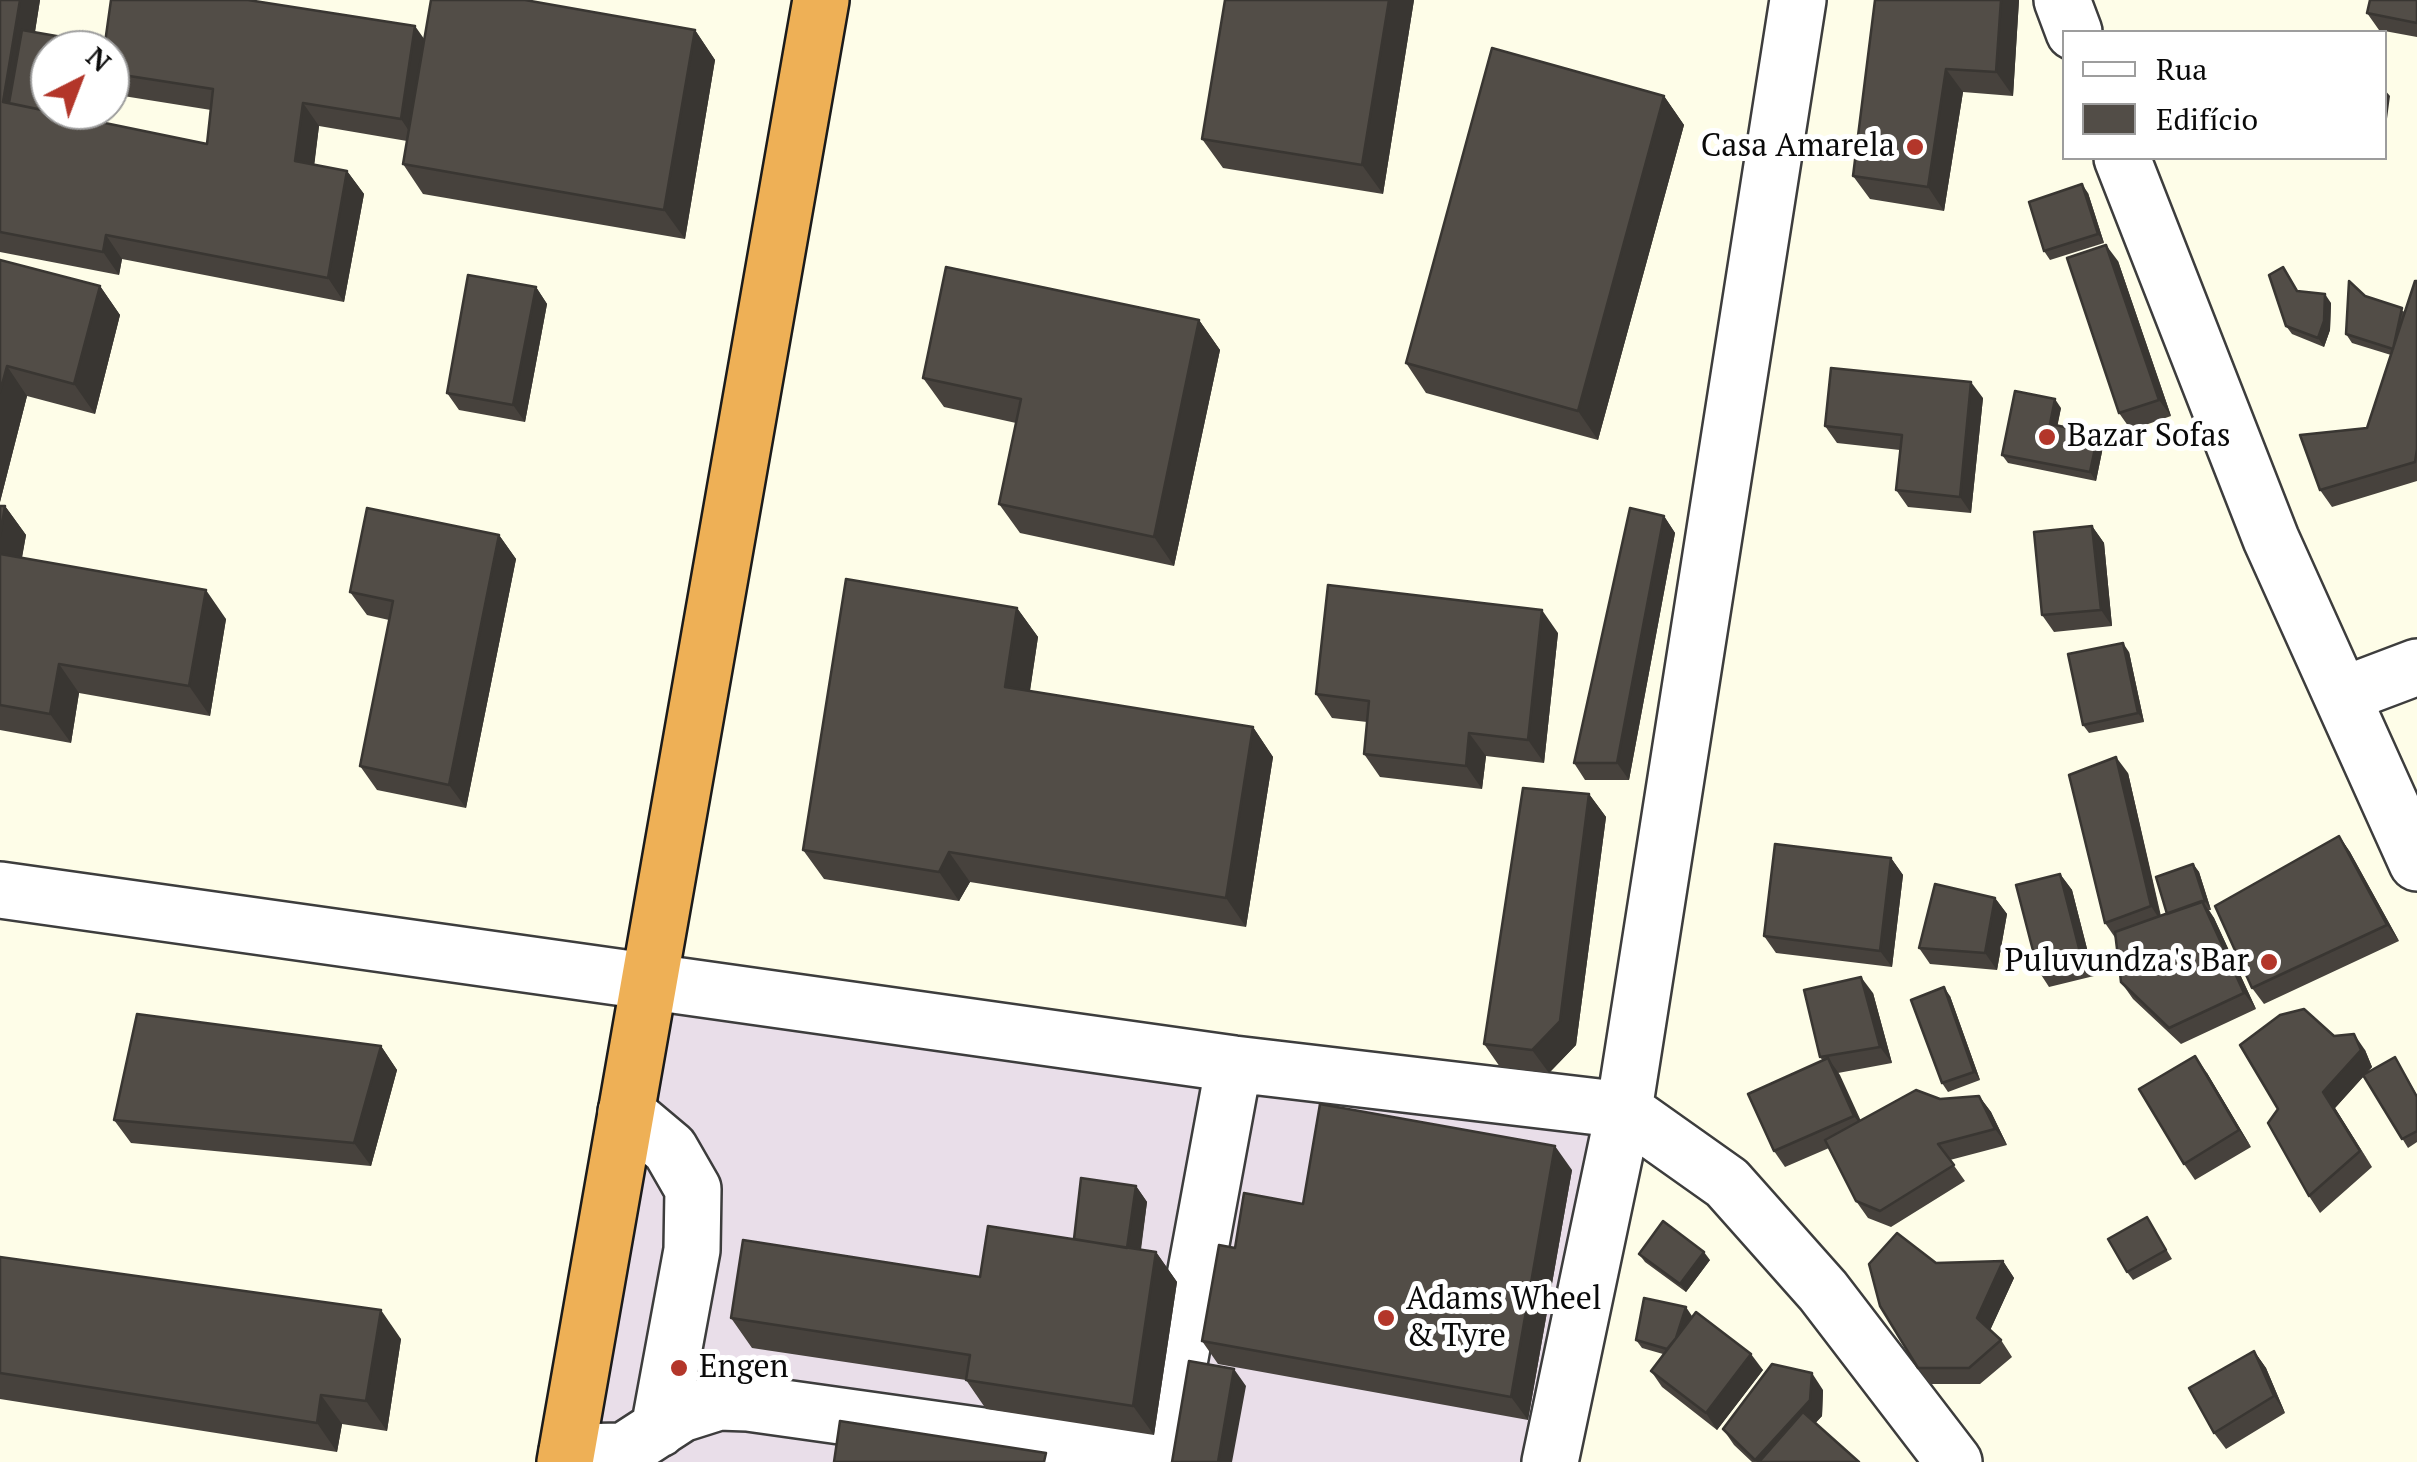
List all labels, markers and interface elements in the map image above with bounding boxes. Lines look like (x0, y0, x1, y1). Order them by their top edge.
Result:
north arrow (30, 30, 130, 130)
legend (2062, 30, 2387, 160)
text: N (79, 38, 119, 80)
text: Rua (2156, 49, 2207, 89)
text: Edifício (2156, 99, 2258, 139)
place label: Casa Amarela (1701, 128, 1895, 166)
marker: Casa Amarela (1904, 136, 1926, 158)
place label: Bazar Sofas (2067, 418, 2230, 456)
marker: Bazar Sofas (2036, 426, 2058, 448)
place label: Puluvundza's Bar (2005, 943, 2249, 981)
marker: Puluvundza's Bar (2258, 951, 2280, 973)
place label: Adams Wheel & Tyre (1406, 1281, 1602, 1356)
marker: Adams Wheel & Tyre (1375, 1307, 1397, 1329)
place label: Engen (699, 1349, 789, 1387)
marker: Engen (668, 1357, 690, 1379)

